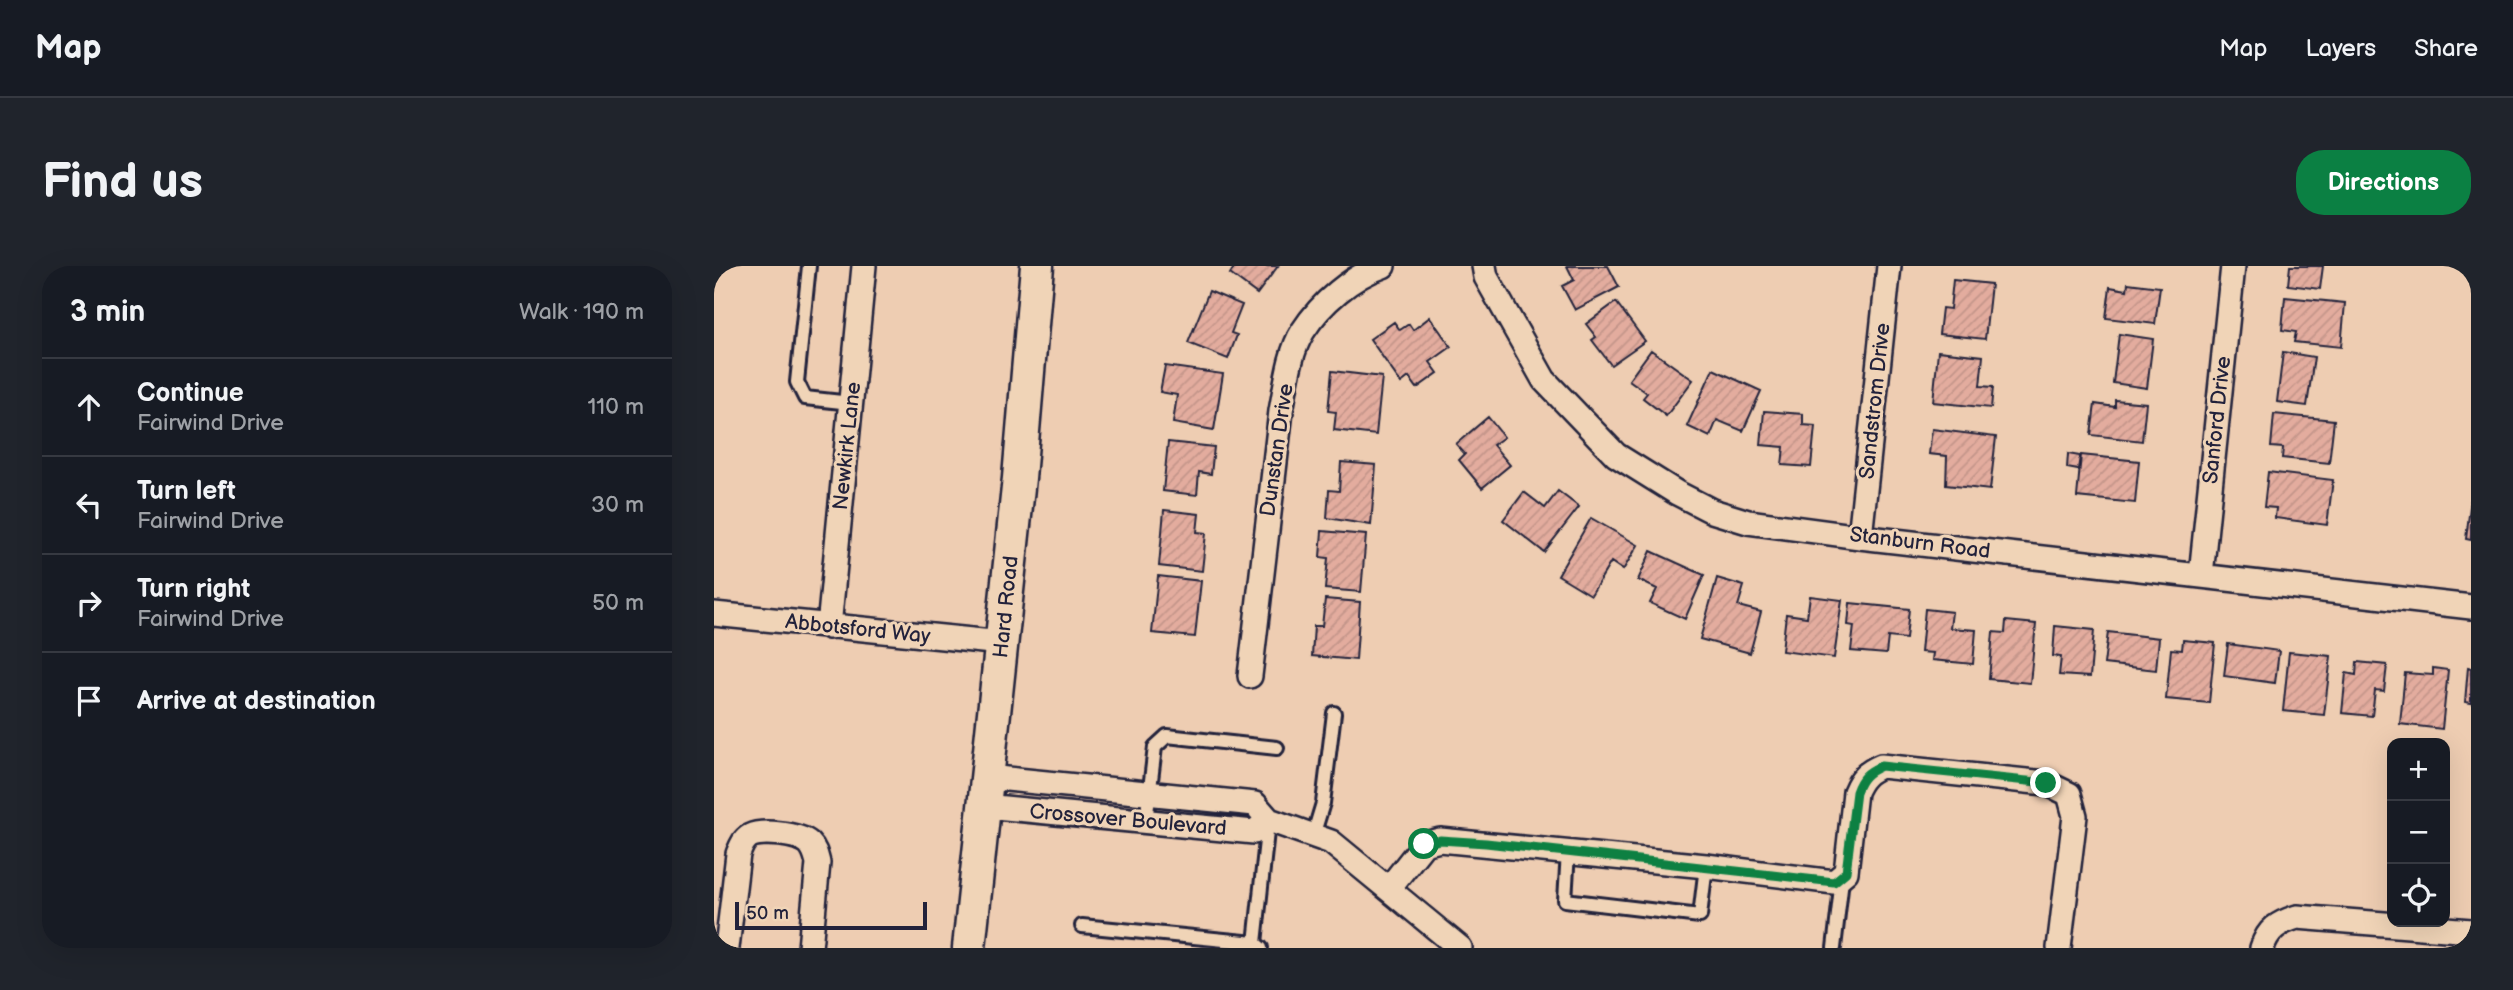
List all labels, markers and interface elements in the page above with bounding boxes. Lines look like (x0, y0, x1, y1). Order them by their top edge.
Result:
text: Map (35, 28, 101, 68)
text: Map (2219, 34, 2267, 63)
text: Layers (2305, 34, 2376, 63)
text: Share (2414, 34, 2478, 63)
button: Directions (2296, 150, 2471, 215)
text: Find us (42, 153, 203, 212)
text: 3 min (70, 294, 145, 330)
text: Walk · 190 m (519, 298, 644, 326)
street label: Sandstrom Drive (1854, 322, 1896, 480)
street label: Sanford Drive (2198, 355, 2236, 485)
text: Continue (137, 378, 244, 409)
street label: Newkirk Lane (828, 381, 866, 511)
street label: Dunstan Drive (1255, 382, 1299, 518)
icon: ahead (70, 388, 108, 426)
text: 110 m (587, 393, 644, 421)
text: Fairwind Drive (137, 409, 284, 437)
text: Turn left (137, 476, 236, 507)
icon: left (70, 486, 108, 524)
text: 30 m (591, 491, 644, 519)
text: Fairwind Drive (137, 507, 284, 535)
street label: Stanburn Road (1848, 522, 1992, 564)
street label: Hard Road (988, 555, 1024, 659)
text: Turn right (137, 574, 250, 605)
icon: right (70, 584, 108, 622)
text: 50 m (592, 589, 644, 617)
text: Fairwind Drive (137, 605, 284, 633)
street label: Abbotsford Way (784, 609, 932, 649)
icon: arrive (70, 682, 108, 720)
text: Arrive at destination (137, 686, 376, 717)
map controls (2387, 738, 2450, 927)
button: + (2387, 738, 2450, 801)
route end (2030, 767, 2061, 798)
street label: Crossover Boulevard (1028, 799, 1228, 841)
button: − (2387, 801, 2450, 864)
route start (1408, 828, 1439, 859)
button: locate (2387, 864, 2450, 927)
scale bar (735, 899, 928, 931)
text: 50 m (746, 902, 789, 925)

